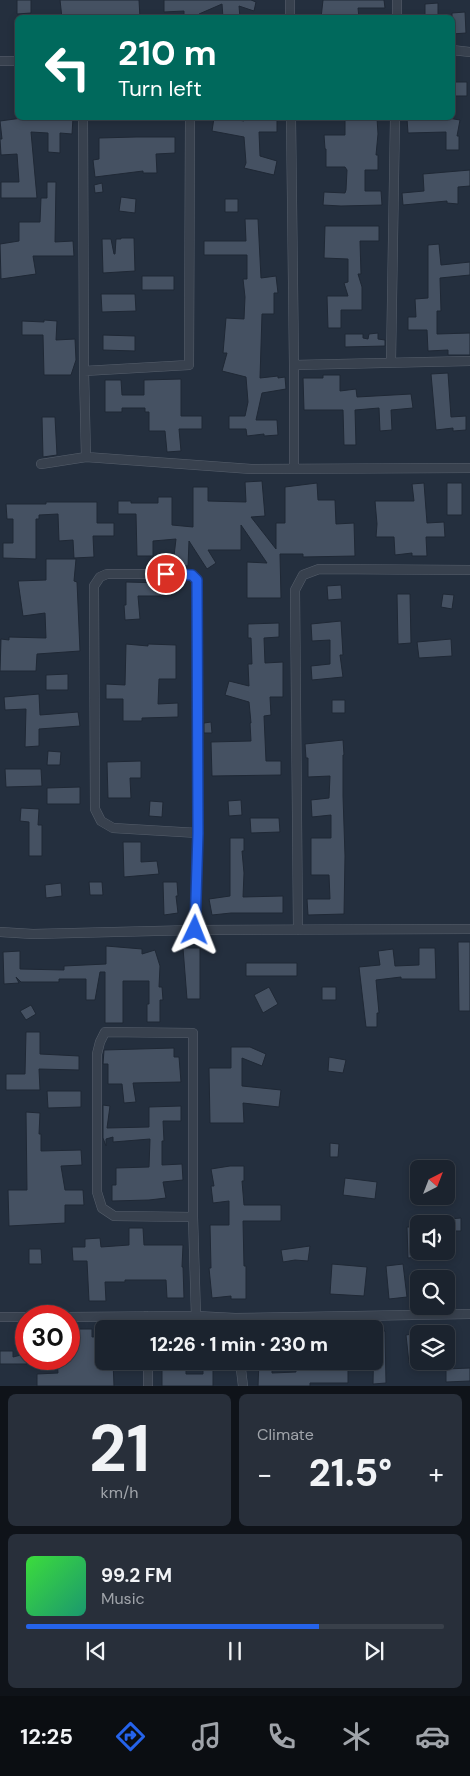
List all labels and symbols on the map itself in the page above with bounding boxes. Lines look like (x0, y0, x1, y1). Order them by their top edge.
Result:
pin (145, 553, 187, 595)
position arrow (168, 903, 220, 955)
north arrow (410, 1160, 455, 1205)
speed limit sign: 30 (15, 1305, 80, 1370)

